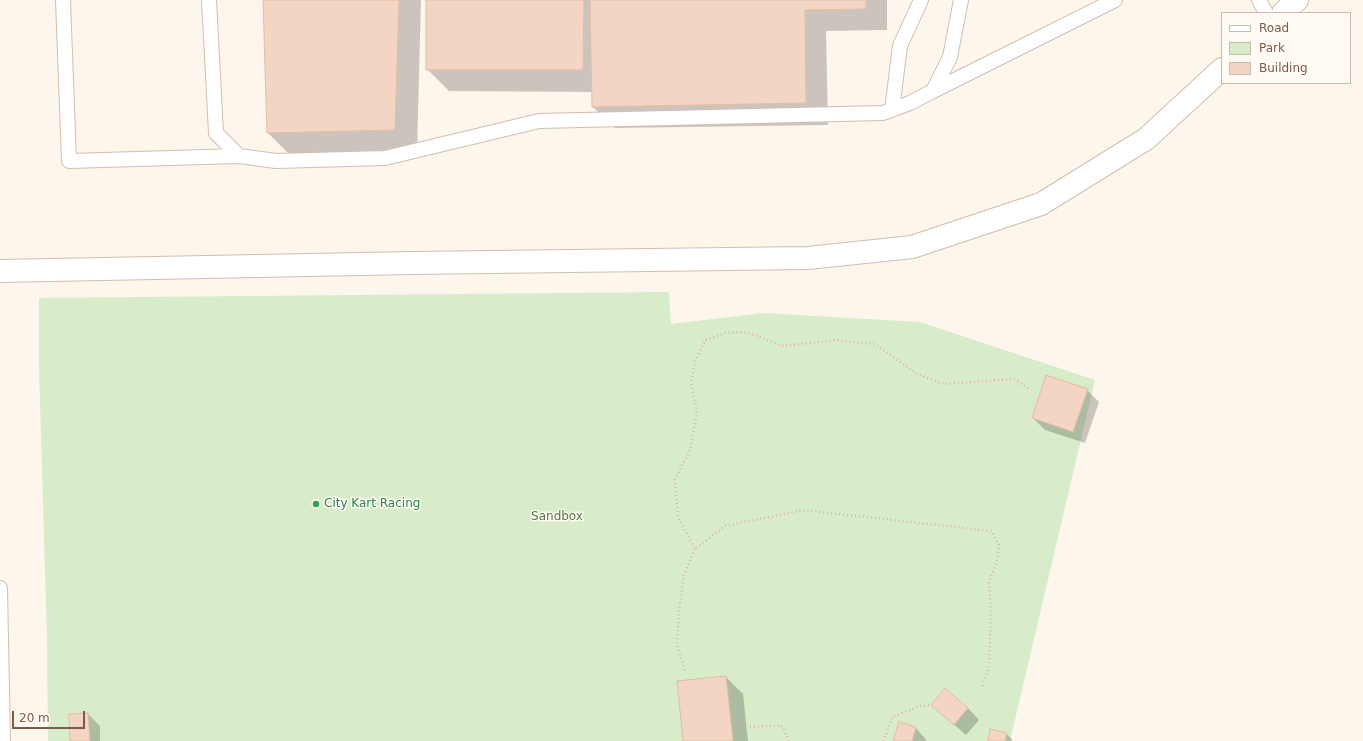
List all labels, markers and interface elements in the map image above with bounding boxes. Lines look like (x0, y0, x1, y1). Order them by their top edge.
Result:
legend (1221, 12, 1351, 84)
text: Road (1259, 21, 1289, 35)
text: Park (1259, 41, 1285, 55)
text: Building (1259, 61, 1308, 75)
place label: City Kart Racing (324, 497, 420, 511)
marker: City Kart Racing (311, 499, 321, 509)
park label: Sandbox (531, 510, 583, 524)
scale bar (14, 703, 87, 729)
text: 20 m (19, 711, 50, 725)

